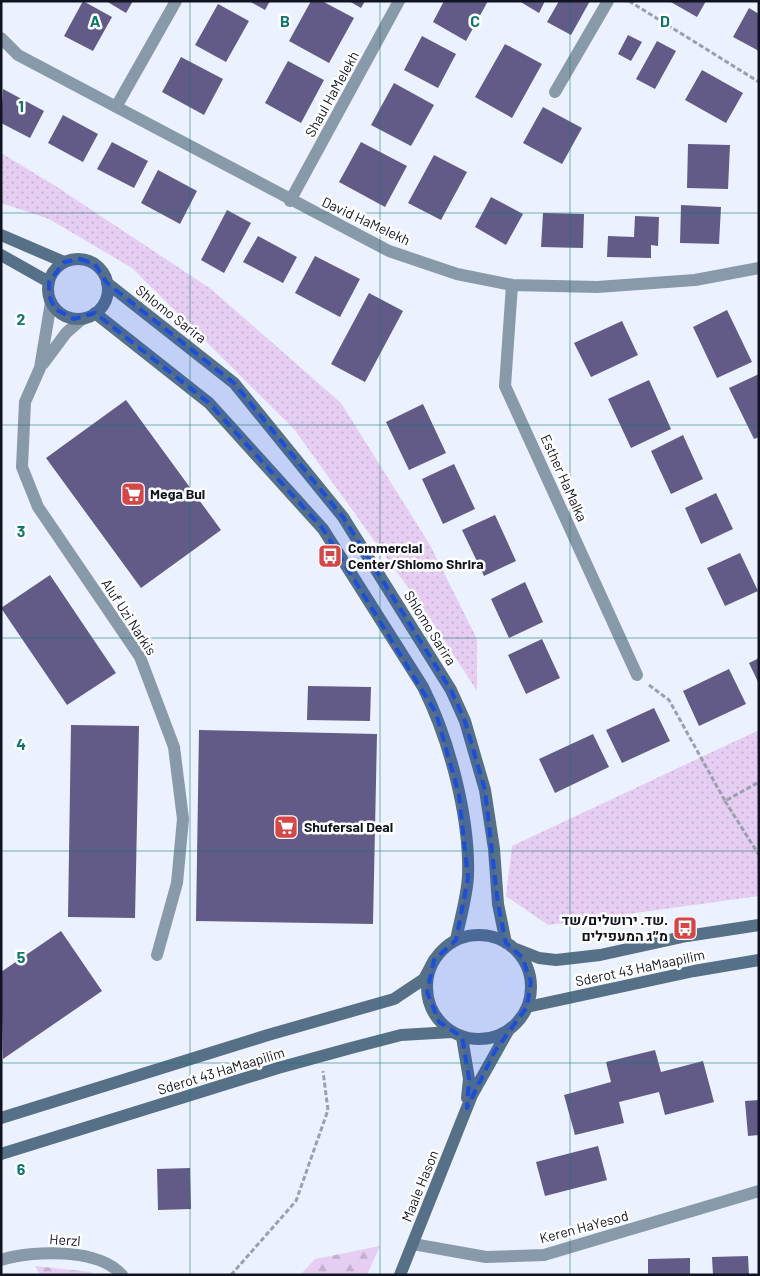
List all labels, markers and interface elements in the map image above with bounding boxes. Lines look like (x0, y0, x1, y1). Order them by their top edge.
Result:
text: A (90, 11, 101, 30)
text: B (280, 11, 290, 30)
text: C (470, 11, 480, 30)
text: D (660, 11, 670, 30)
street label: Shaul HaMelekh (301, 48, 362, 140)
text: 1 (18, 96, 24, 115)
street label: David HaMelekh (319, 193, 413, 248)
street label: Shlomo Sarira (133, 281, 210, 346)
text: 2 (17, 309, 26, 328)
street label: Esther HaMalka (538, 431, 591, 524)
supermarket icon: Mega Bul (120, 481, 146, 507)
place label: Mega Bul (150, 485, 205, 502)
text: 3 (17, 521, 25, 540)
place label: Commercial Center/Shlomo Shrira (348, 539, 484, 572)
bus stop icon: Commercial Center/Shlomo Shrira (317, 543, 343, 569)
street label: Aluf Uzi Narkis (98, 575, 161, 658)
street label: Shlomo Sarira (401, 587, 460, 668)
text: 4 (16, 734, 26, 753)
supermarket icon: Shufersal Deal (273, 814, 299, 840)
place label: Shufersal Deal (304, 818, 393, 835)
place label: שד. ירושלים/שד. מ״ג המעפילים (562, 911, 668, 944)
bus stop icon: שד. ירושלים/שד. מ״ג המעפילים (672, 915, 698, 941)
street label: Sderot 43 HaMaapilim (574, 945, 706, 990)
text: 5 (17, 947, 26, 966)
street label: Sderot 43 HaMaapilim (155, 1043, 286, 1098)
street label: Maale Hason (397, 1147, 442, 1224)
text: 6 (17, 1159, 26, 1178)
street label: Keren HaYesod (538, 1207, 630, 1247)
street label: Herzl (49, 1230, 81, 1249)

